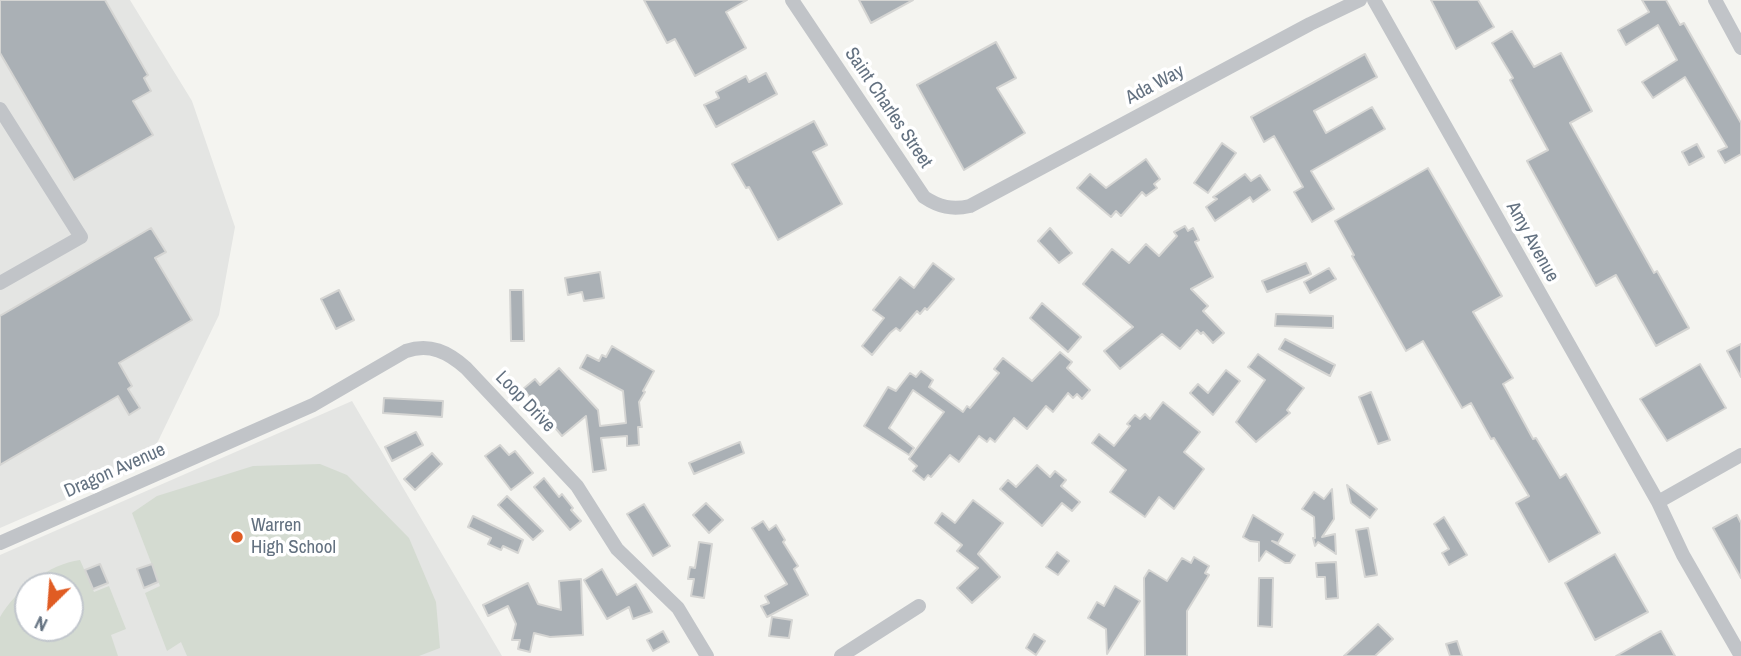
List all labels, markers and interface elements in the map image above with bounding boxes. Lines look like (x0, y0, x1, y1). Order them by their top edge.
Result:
street label: Saint Charles Street (839, 43, 937, 173)
street label: Ada Way (1122, 60, 1188, 110)
street label: Amy Avenue (1501, 198, 1563, 286)
street label: Loop Drive (490, 367, 560, 437)
street label: Dragon Avenue (61, 439, 169, 503)
place label: Warren High School (251, 515, 336, 559)
marker: Warren High School (229, 529, 245, 545)
north arrow (14, 572, 84, 642)
text: N (30, 610, 52, 638)

